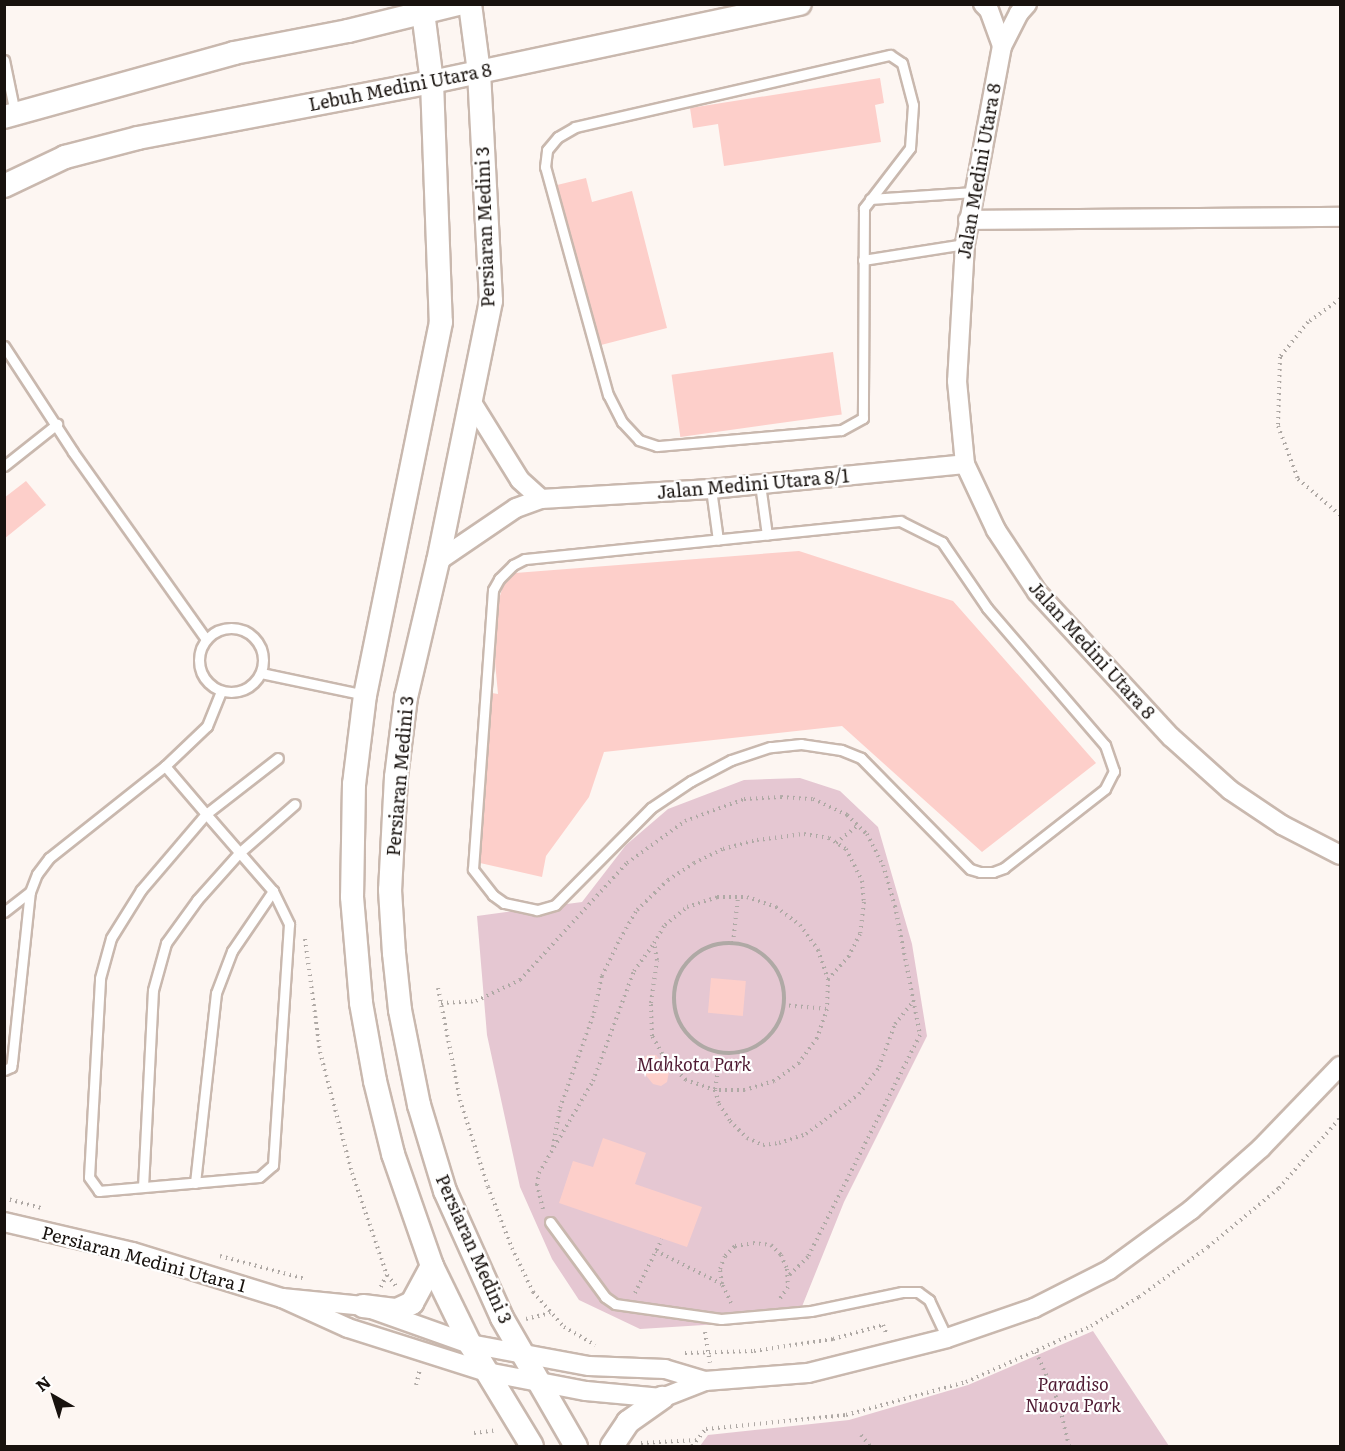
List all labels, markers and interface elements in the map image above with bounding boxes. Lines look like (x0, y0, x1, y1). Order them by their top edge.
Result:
street label: Lebuh Medini Utara 8 (307, 59, 493, 115)
street label: Jalan Medini Utara 8 (953, 82, 1005, 260)
street label: Persiaran Medini 3 (471, 146, 499, 308)
street label: Jalan Medini Utara 8/1 (656, 465, 850, 503)
street label: Jalan Medini Utara 8 (1024, 577, 1160, 723)
street label: Persiaran Medini 3 (382, 695, 418, 857)
park label: Mahkota Park (637, 1053, 751, 1075)
street label: Persiaran Medini 3 (431, 1171, 517, 1327)
street label: Persiaran Medini Utara 1 (39, 1221, 249, 1297)
north arrow (24, 1367, 84, 1427)
text: N (30, 1369, 55, 1397)
park label: Paradiso Nuova Park (1025, 1374, 1121, 1416)

